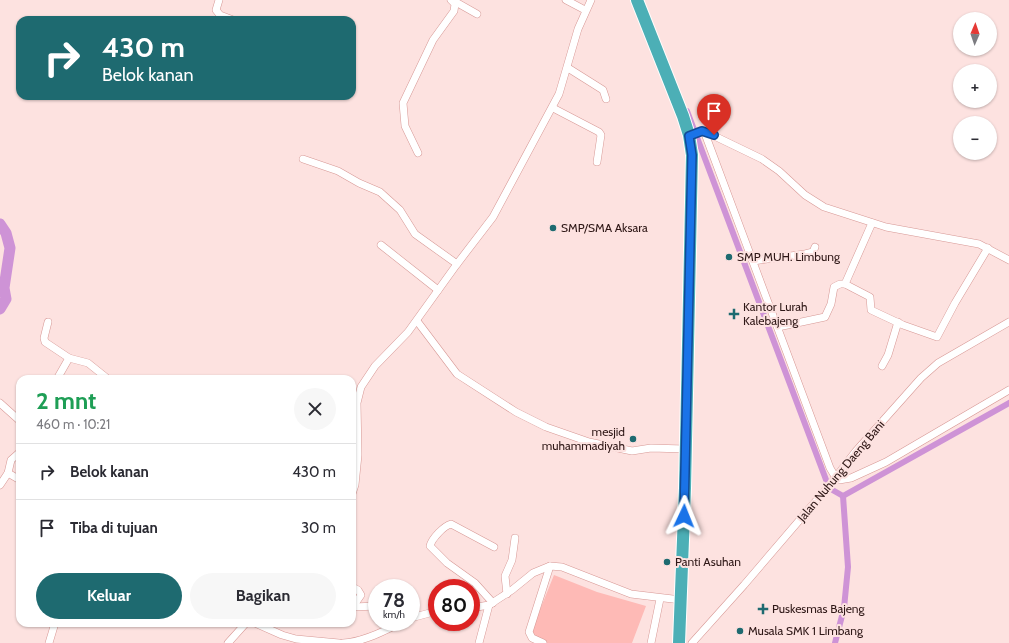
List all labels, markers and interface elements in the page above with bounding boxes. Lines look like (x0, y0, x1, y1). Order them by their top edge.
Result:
north arrow (953, 12, 997, 56)
map controls (953, 12, 997, 160)
text: 430 m (102, 30, 185, 64)
icon: right (36, 32, 88, 84)
text: Belok kanan (102, 64, 194, 86)
button: + (953, 64, 997, 108)
pin (697, 94, 731, 135)
icon: arrive (703, 100, 725, 122)
button: − (953, 116, 997, 160)
place label: SMP/SMA Aksara (561, 220, 648, 235)
marker: SMP/SMA Aksara (548, 223, 558, 233)
place label: SMP MUH. Limbung (737, 249, 841, 264)
marker: SMP MUH. Limbung (724, 252, 734, 262)
place label: Kantor Lurah Kalebajeng (743, 299, 807, 328)
marker: Kantor Lurah Kalebajeng (728, 308, 740, 320)
text: 2 mnt (36, 386, 96, 415)
button: close (294, 388, 336, 430)
text: 460 m · 10:21 (36, 416, 110, 432)
street label: Jalan Nuhung Daeng Bani (793, 417, 887, 525)
place label: mesjid muhammadiyah (542, 424, 625, 453)
marker: mesjid muhammadiyah (628, 434, 638, 444)
icon: right (36, 461, 58, 483)
text: Belok kanan (70, 463, 149, 481)
text: 430 m (292, 463, 336, 481)
position arrow (663, 495, 705, 537)
icon: arrive (36, 517, 58, 539)
text: Tiba di tujuan (70, 519, 158, 537)
text: 30 m (301, 519, 336, 537)
place label: Panti Asuhan (675, 554, 741, 569)
marker: Panti Asuhan (662, 557, 672, 567)
button: Keluar (36, 573, 182, 619)
button: Bagikan (190, 573, 336, 619)
speed limit sign: 80 (428, 579, 480, 631)
text: 78 (383, 588, 405, 612)
place label: Puskesmas Bajeng (772, 601, 866, 616)
marker: Puskesmas Bajeng (757, 603, 769, 615)
text: km/h (383, 608, 405, 621)
place label: Musala SMK 1 Limbang (748, 623, 864, 638)
marker: Musala SMK 1 Limbang (735, 626, 745, 636)

